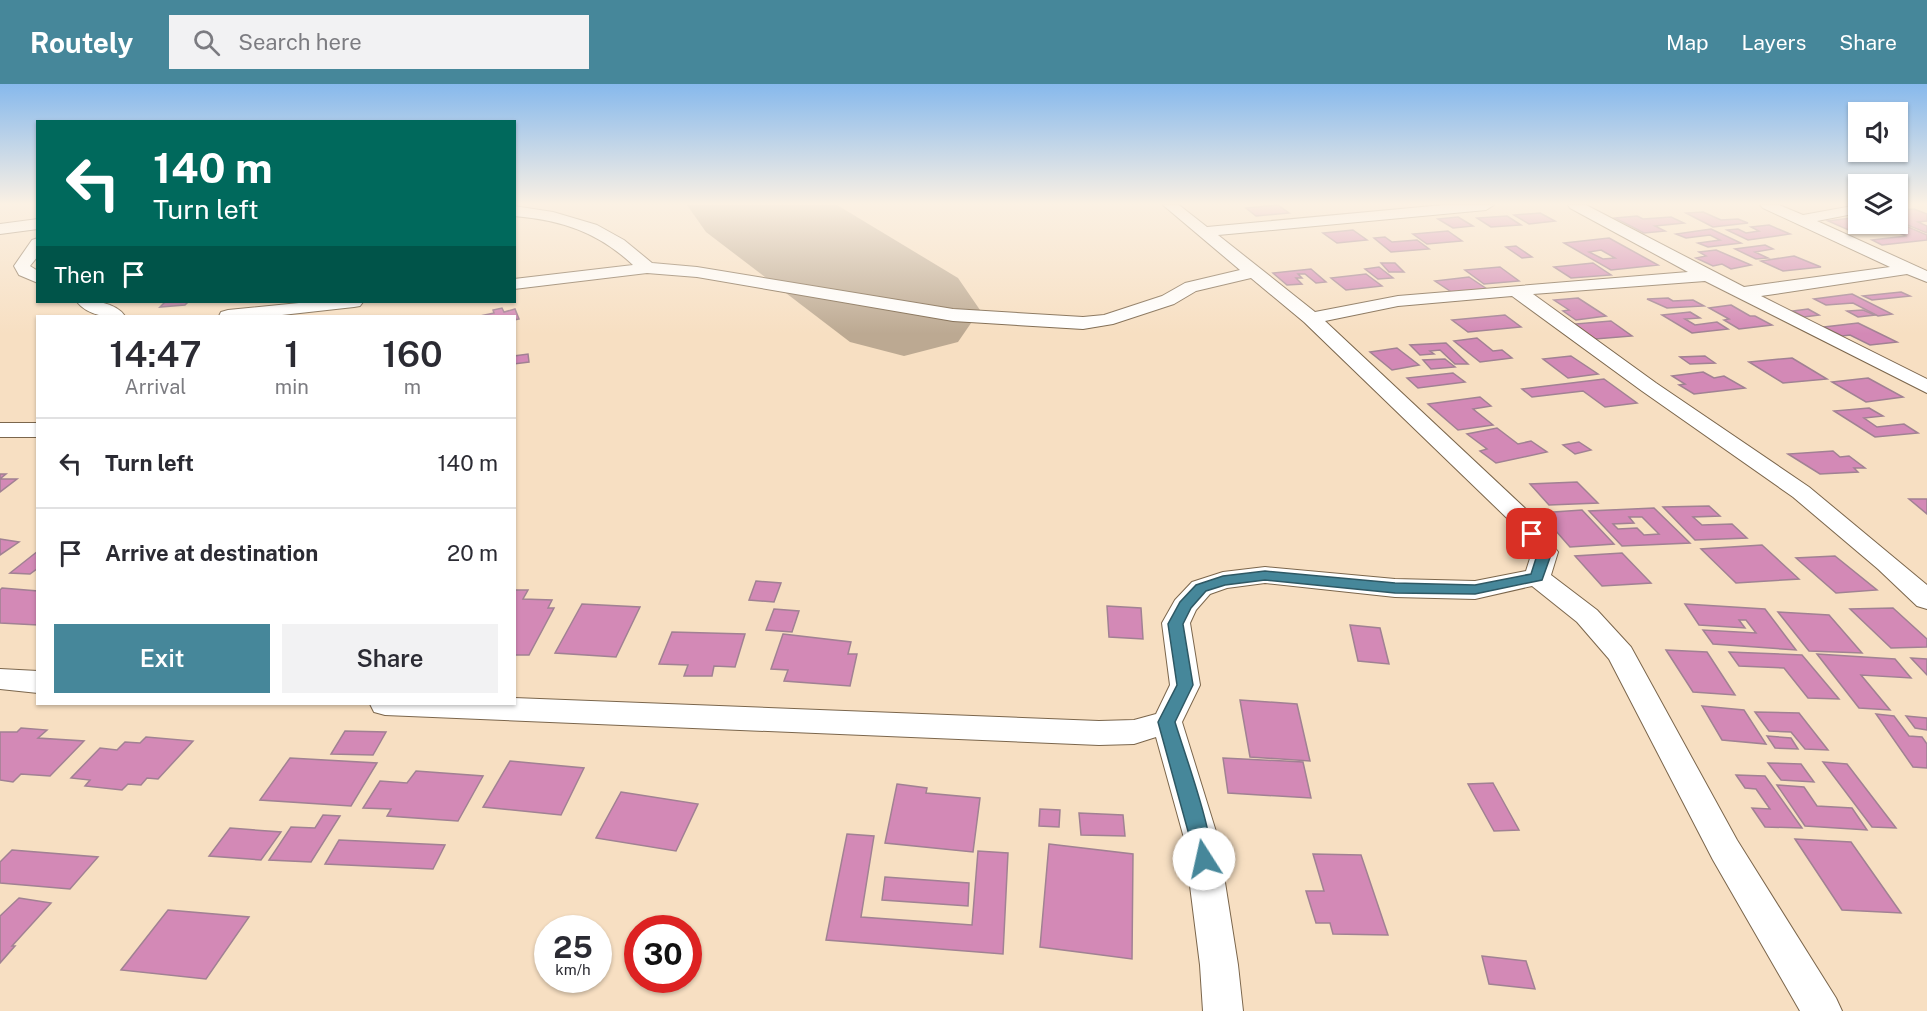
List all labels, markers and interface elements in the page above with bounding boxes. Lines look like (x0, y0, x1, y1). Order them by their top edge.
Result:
search box (169, 15, 589, 69)
text: Routely (30, 26, 133, 59)
icon: search (190, 26, 223, 59)
text: Search here (238, 29, 362, 55)
text: Map (1666, 30, 1709, 55)
text: Layers (1742, 30, 1806, 55)
text: Share (1839, 30, 1897, 55)
map controls (1848, 102, 1908, 234)
button: sound (1848, 102, 1908, 162)
text: 140 m (153, 143, 273, 192)
icon: left (54, 144, 132, 222)
button: layers (1848, 174, 1908, 234)
text: Turn left (153, 193, 259, 225)
icon: arrive (117, 258, 150, 291)
text: Then (54, 262, 105, 288)
text: 14:47 (109, 333, 202, 375)
text: 1 (284, 333, 299, 375)
text: 160 (382, 333, 443, 375)
text: Arrival (125, 375, 186, 399)
text: min (275, 375, 309, 399)
text: m (404, 375, 421, 399)
icon: left (54, 447, 87, 480)
text: Turn left (105, 450, 194, 476)
text: 140 m (437, 450, 498, 476)
pin (1506, 508, 1557, 559)
icon: arrive (1515, 517, 1548, 550)
icon: arrive (54, 537, 87, 570)
text: Arrive at destination (105, 540, 318, 566)
text: 20 m (447, 540, 498, 566)
button: Exit (54, 624, 270, 693)
button: Share (282, 624, 498, 693)
position arrow (1172, 827, 1236, 891)
speed limit sign: 30 (624, 915, 702, 993)
text: 25 (553, 929, 593, 965)
text: km/h (555, 961, 591, 978)

